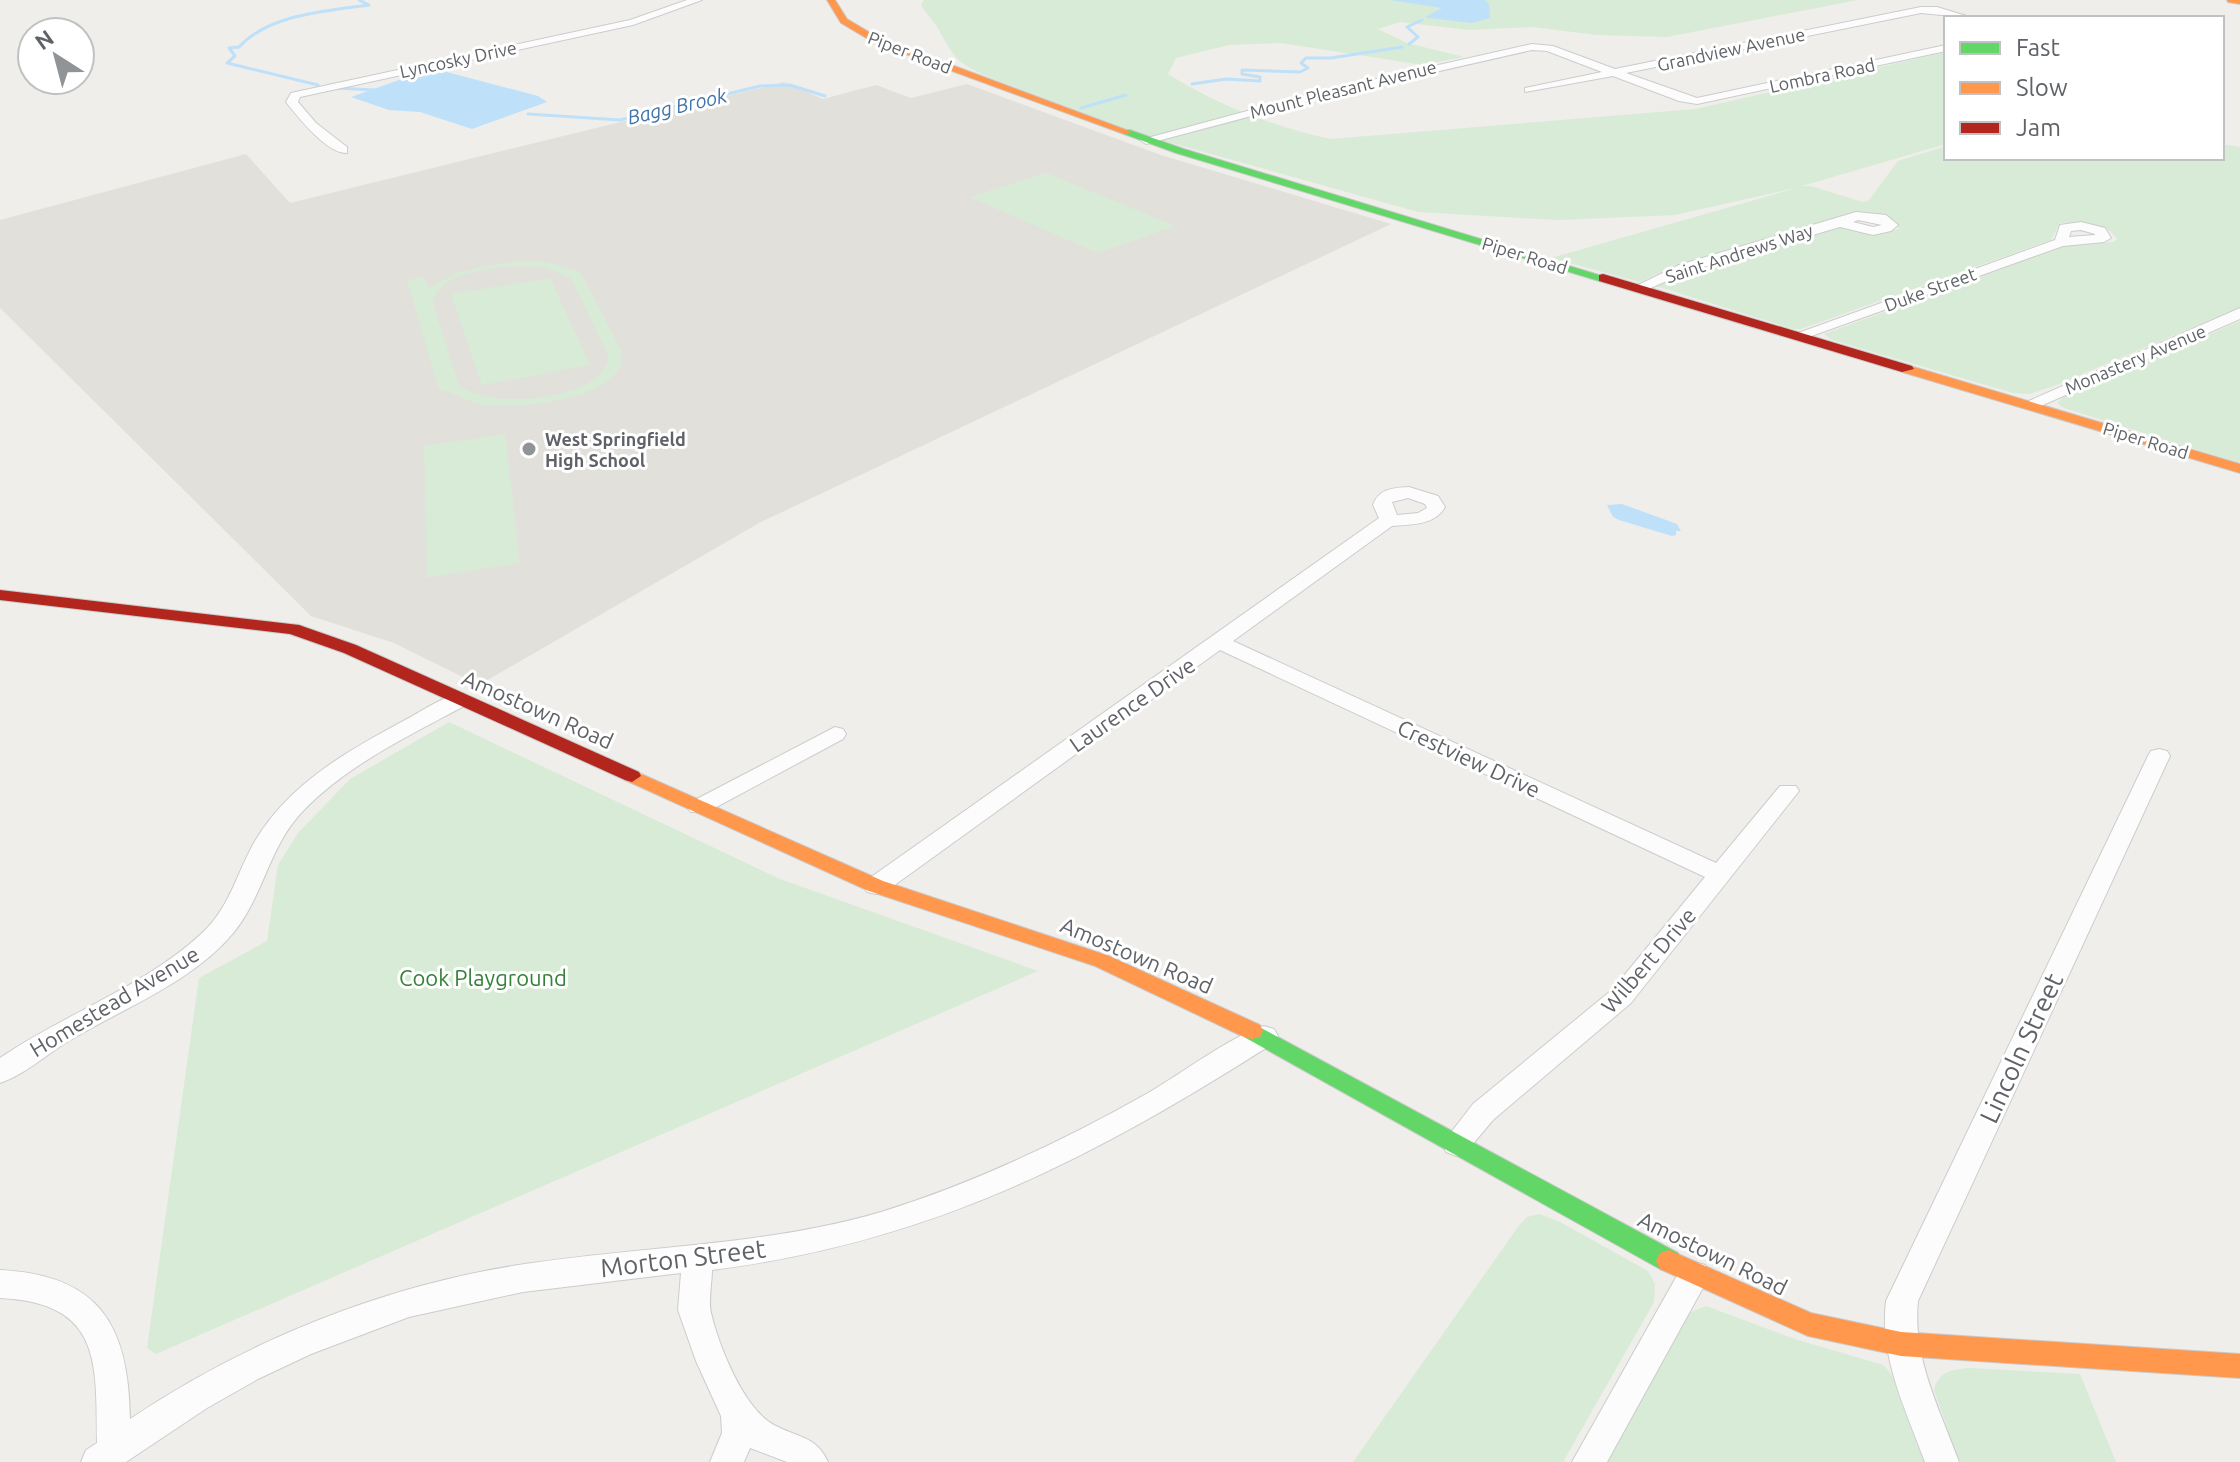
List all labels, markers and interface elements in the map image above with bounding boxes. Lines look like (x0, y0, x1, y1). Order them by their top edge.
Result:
north arrow (16, 16, 96, 96)
legend (1944, 16, 2224, 160)
text: N (30, 24, 58, 54)
street label: Grandview Avenue (1655, 24, 1807, 74)
street label: Piper Road (865, 27, 955, 77)
text: Fast (2016, 34, 2060, 61)
street label: Lyncosky Drive (398, 37, 518, 81)
street label: Lombra Road (1767, 54, 1877, 96)
street label: Mount Pleasant Avenue (1248, 56, 1438, 122)
text: Slow (2016, 74, 2068, 101)
water label: Bagg Brook (625, 83, 730, 129)
text: Jam (2016, 114, 2061, 141)
street label: Saint Andrews Way (1663, 220, 1816, 286)
street label: Piper Road (1480, 233, 1570, 277)
street label: Duke Street (1881, 263, 1979, 315)
street label: Monastery Avenue (2062, 320, 2208, 398)
street label: Piper Road (2101, 418, 2191, 462)
place label: West Springfield High School (545, 429, 686, 470)
marker: West Springfield High School (520, 440, 538, 458)
street label: Laurence Drive (1064, 651, 1200, 757)
street label: Amostown Road (459, 665, 617, 753)
street label: Crestview Drive (1394, 714, 1544, 802)
street label: Wilbert Drive (1596, 902, 1700, 1018)
street label: Amostown Road (1057, 912, 1217, 998)
street label: Homestead Avenue (25, 941, 203, 1061)
park label: Cook Playground (399, 965, 567, 990)
street label: Lincoln Street (1974, 969, 2068, 1127)
street label: Amostown Road (1634, 1206, 1792, 1300)
street label: Morton Street (599, 1233, 767, 1283)

